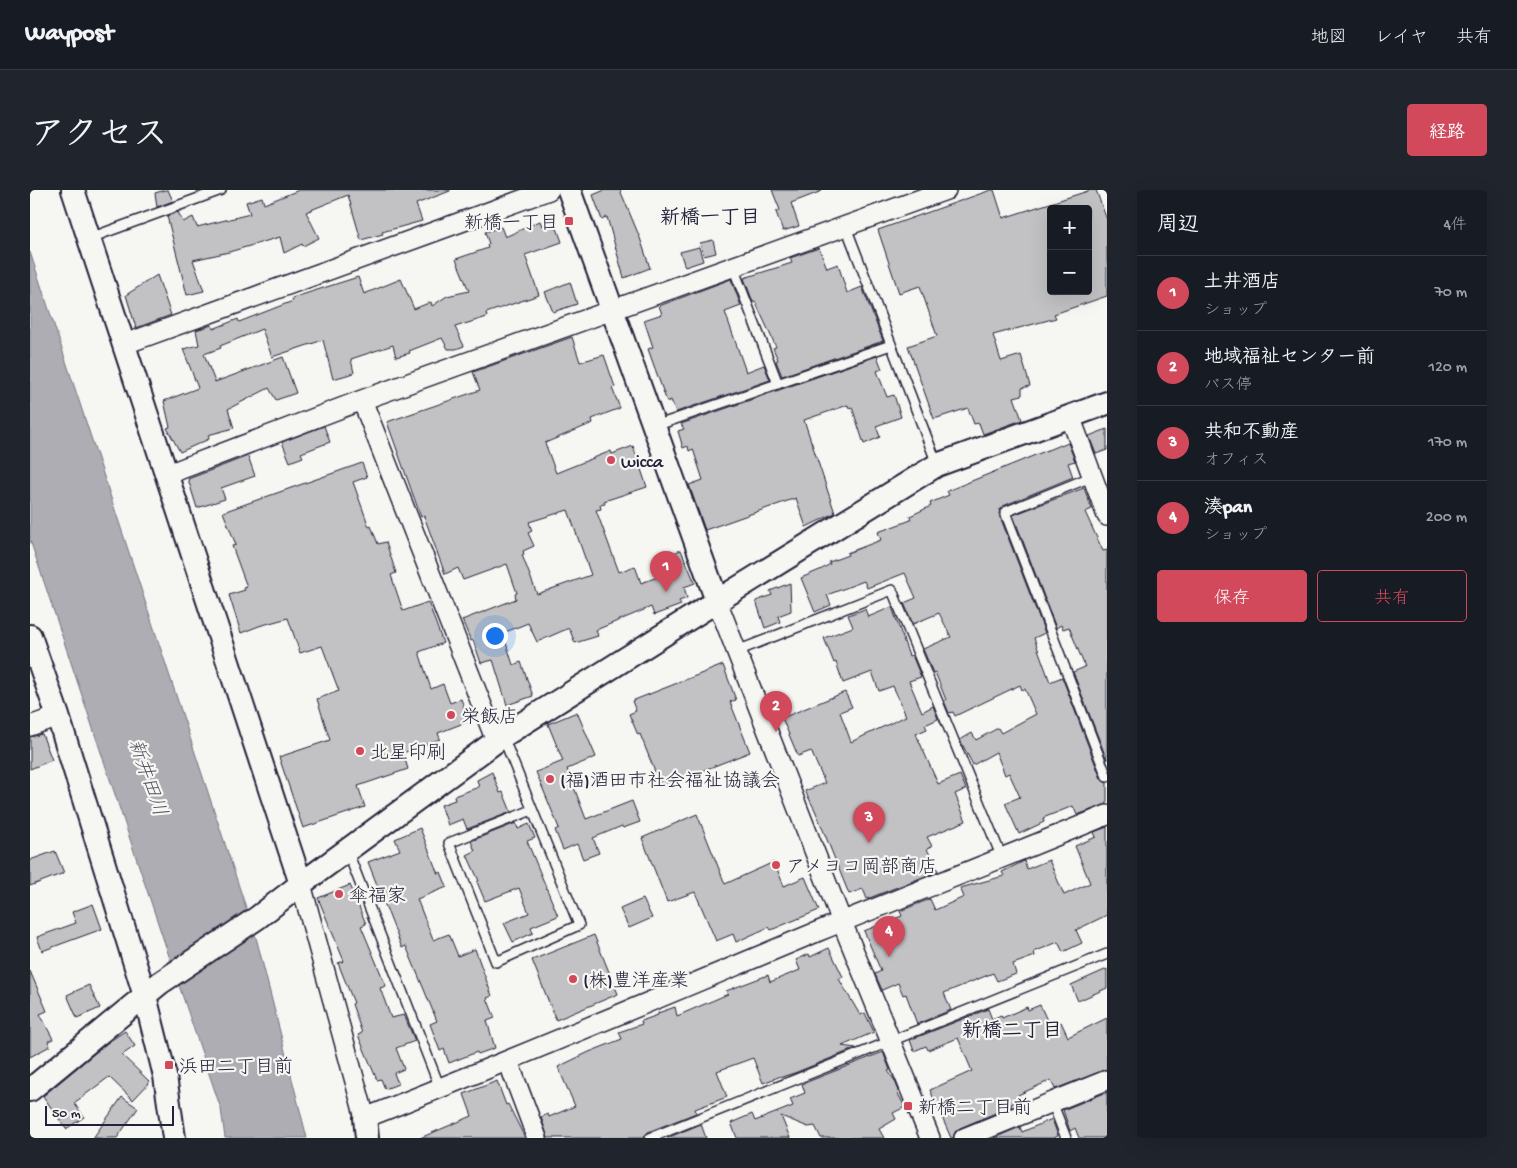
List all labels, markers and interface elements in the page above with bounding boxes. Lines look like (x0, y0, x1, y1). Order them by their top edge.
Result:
text: Waypost (25, 20, 113, 49)
text: 地図 (1311, 28, 1347, 49)
text: レイヤ (1375, 28, 1428, 49)
text: 共有 (1456, 28, 1492, 49)
button: 経路 (1407, 104, 1487, 156)
text: アクセス (30, 117, 168, 158)
map controls (1047, 205, 1092, 295)
button: + (1047, 205, 1092, 250)
district label: 新橋一丁目 (660, 207, 760, 231)
place label: 新橋一丁目 (464, 213, 559, 236)
text: 周辺 (1157, 214, 1199, 239)
marker: 新橋一丁目 (563, 215, 575, 227)
text: 4件 (1443, 217, 1467, 236)
button: − (1047, 250, 1092, 295)
text: 土井酒店 (1204, 272, 1280, 295)
text: 1 (1170, 284, 1176, 303)
text: 70 m (1434, 284, 1467, 303)
text: ショップ (1204, 302, 1267, 321)
text: 地域福祉センター前 (1204, 347, 1375, 370)
text: 2 (1169, 359, 1177, 378)
text: 120 m (1428, 359, 1467, 378)
text: バス停 (1204, 377, 1252, 396)
text: 共和不動産 (1204, 422, 1299, 445)
text: 3 (1169, 434, 1177, 453)
text: 170 m (1428, 434, 1467, 453)
place label: wicca (621, 452, 665, 475)
text: オフィス (1204, 452, 1268, 471)
marker: wicca (605, 454, 617, 466)
text: 湊pan (1204, 497, 1252, 520)
text: 4 (1169, 509, 1177, 528)
text: 200 m (1426, 509, 1467, 528)
text: ショップ (1204, 527, 1267, 546)
pin: 1 (650, 551, 682, 592)
button: 保存 (1157, 570, 1307, 622)
button: 共有 (1317, 570, 1467, 622)
your location (482, 623, 508, 649)
pin: 2 (760, 691, 792, 732)
place label: 栄飯店 (461, 706, 518, 730)
marker: 栄飯店 (445, 709, 457, 721)
water label: 新井田川 (122, 736, 171, 820)
place label: 北星印刷 (370, 742, 446, 766)
marker: 北星印刷 (354, 745, 366, 757)
place label: (福)酒田市社会福祉協議会 (560, 770, 780, 794)
marker: (福)酒田市社会福祉協議会 (544, 773, 556, 785)
pin: 3 (853, 802, 885, 843)
place label: アメヨコ岡部商店 (786, 856, 937, 880)
marker: アメヨコ岡部商店 (770, 859, 782, 871)
place label: 傘福家 (349, 885, 406, 909)
marker: 傘福家 (333, 888, 345, 900)
pin: 4 (873, 916, 905, 957)
place label: (株)豊洋産業 (583, 970, 689, 994)
marker: (株)豊洋産業 (567, 973, 579, 985)
district label: 新橋二丁目 (962, 1020, 1062, 1044)
place label: 浜田二丁目前 (179, 1056, 293, 1080)
marker: 浜田二丁目前 (163, 1059, 175, 1071)
place label: 新橋二丁目前 (918, 1097, 1032, 1121)
marker: 新橋二丁目前 (902, 1100, 914, 1112)
scale bar (45, 1103, 174, 1126)
text: 50 m (52, 1106, 81, 1123)

